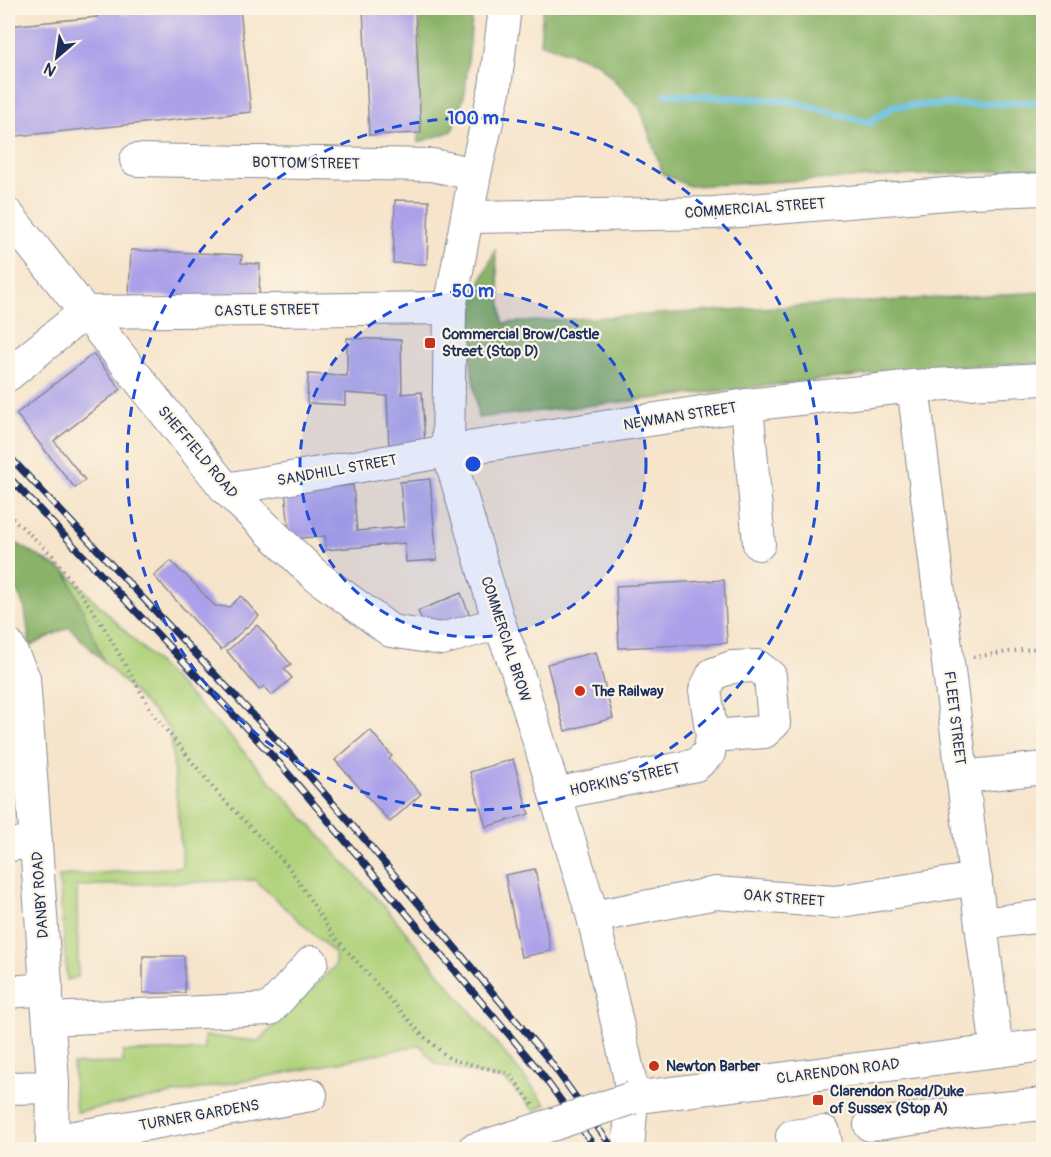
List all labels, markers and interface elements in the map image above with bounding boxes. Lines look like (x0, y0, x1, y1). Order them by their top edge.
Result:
north arrow (27, 27, 87, 87)
text: N (40, 58, 60, 81)
text: 100 m (447, 107, 499, 130)
street label: BOTTOM STREET (252, 153, 360, 174)
street label: COMMERCIAL STREET (684, 194, 826, 223)
text: 50 m (452, 280, 494, 303)
street label: CASTLE STREET (214, 300, 320, 321)
place label: Commercial Brow/Castle Street (Stop D) (442, 325, 600, 361)
marker: Commercial Brow/Castle Street (Stop D) (423, 336, 437, 350)
street label: NEWMAN STREET (622, 398, 738, 435)
street label: SHEFFIELD ROAD (154, 402, 242, 502)
street label: SANDHILL STREET (276, 451, 399, 490)
centre of rings (463, 454, 483, 474)
street label: COMMERCIAL BROW (476, 574, 535, 704)
street label: FLEET STREET (939, 670, 970, 766)
place label: The Railway (591, 682, 664, 701)
marker: The Railway (573, 684, 587, 698)
street label: HOPKINS STREET (568, 759, 682, 800)
street label: DANBY ROAD (28, 851, 53, 939)
street label: OAK STREET (743, 885, 825, 912)
street label: CLARENDON ROAD (775, 1055, 901, 1088)
place label: Newton Barber (666, 1057, 761, 1076)
marker: Newton Barber (647, 1059, 661, 1073)
place label: Clarendon Road/Duke of Sussex (Stop A) (829, 1082, 965, 1118)
marker: Clarendon Road/Duke of Sussex (Stop A) (811, 1093, 825, 1107)
street label: TURNER GARDENS (138, 1096, 261, 1135)

